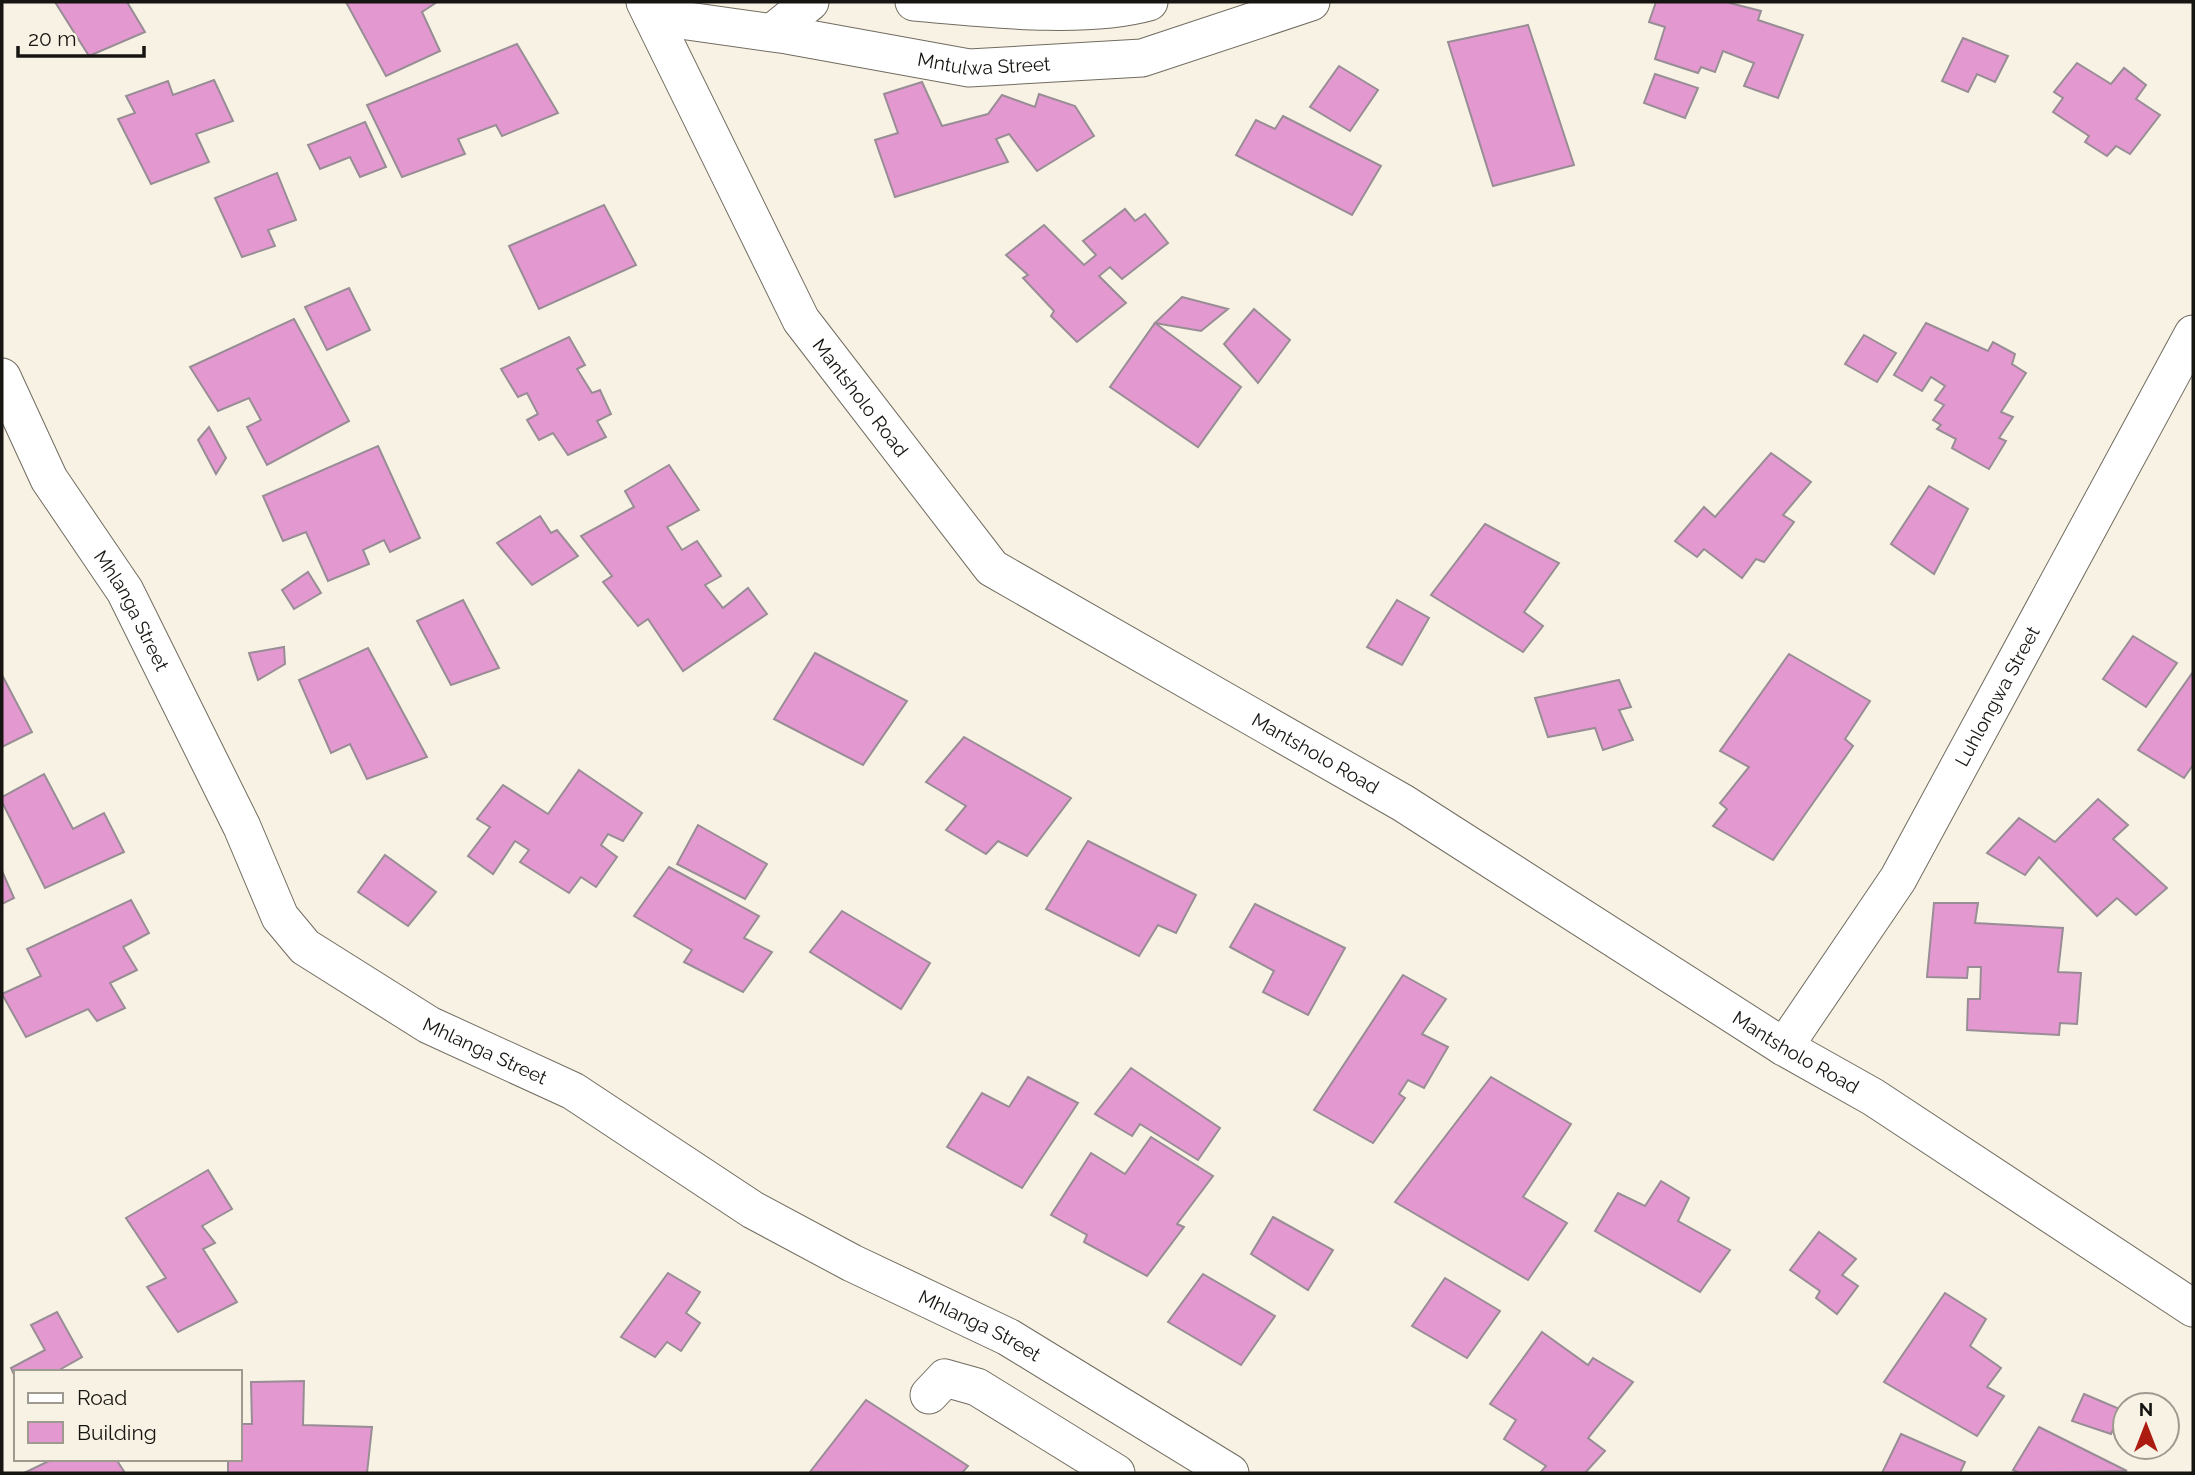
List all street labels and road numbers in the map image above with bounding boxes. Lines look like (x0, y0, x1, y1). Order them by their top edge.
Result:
street label: Mntulwa Street (916, 48, 1051, 79)
street label: Mantsholo Road (808, 334, 913, 461)
street label: Mhlanga Street (90, 546, 174, 675)
street label: Luhlongwa Street (1950, 622, 2044, 770)
street label: Mantsholo Road (1248, 708, 1383, 798)
street label: Mantsholo Road (1729, 1006, 1863, 1098)
street label: Mhlanga Street (420, 1013, 551, 1089)
street label: Mhlanga Street (915, 1285, 1045, 1366)

